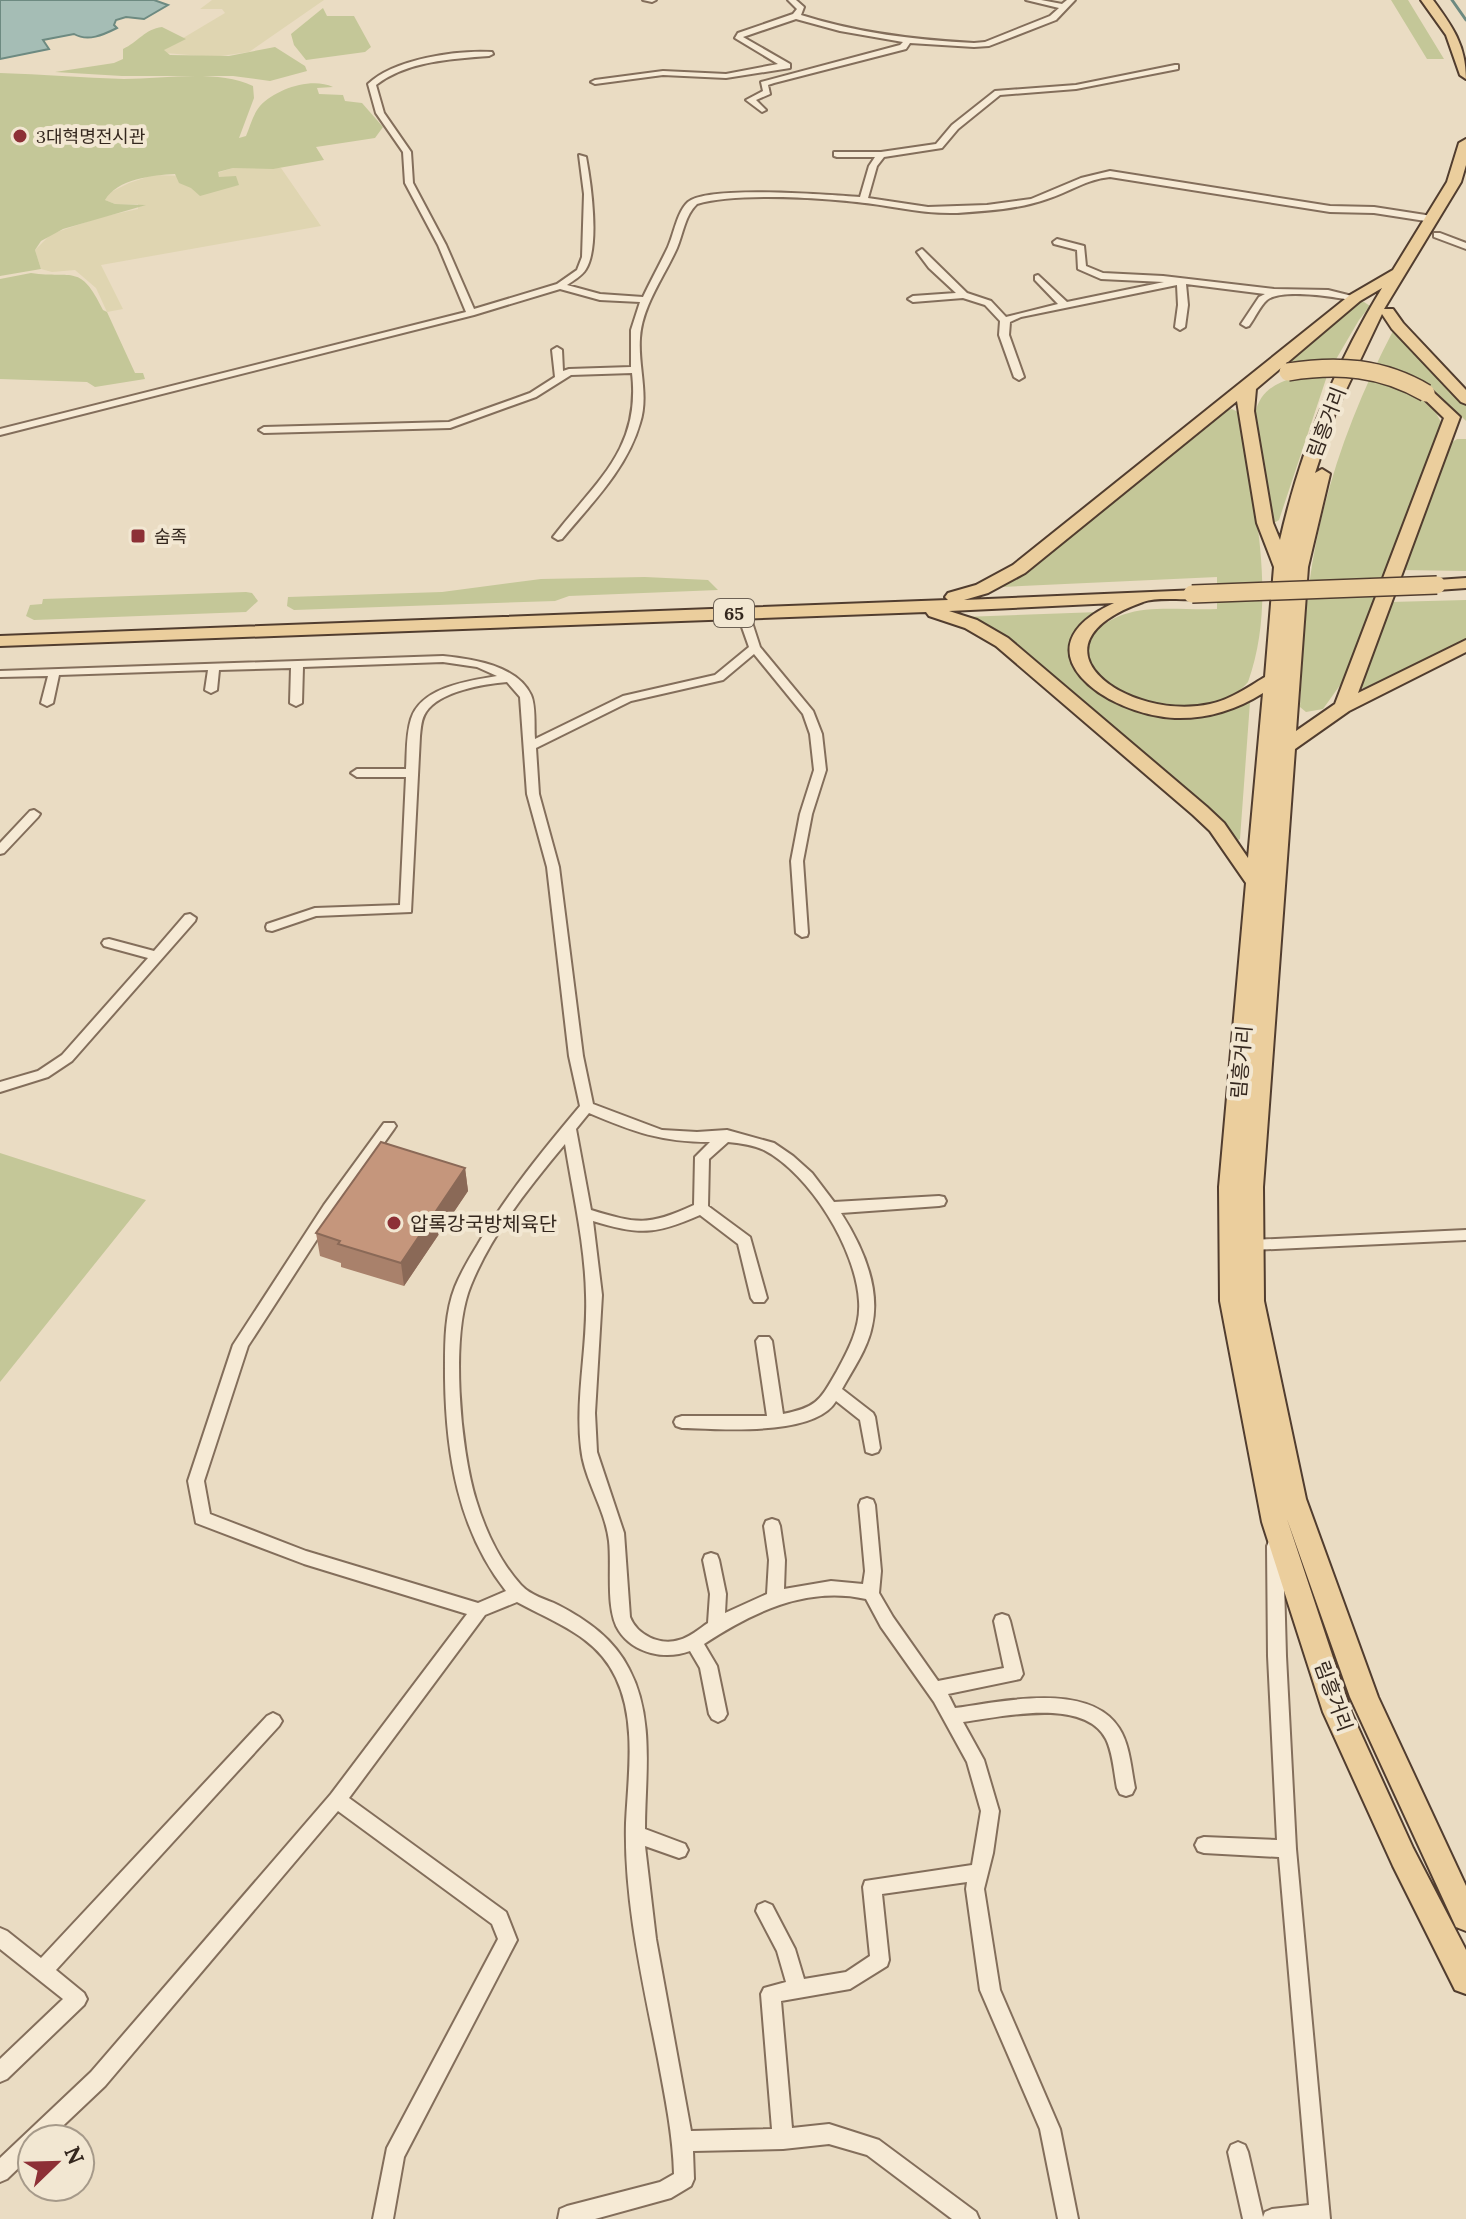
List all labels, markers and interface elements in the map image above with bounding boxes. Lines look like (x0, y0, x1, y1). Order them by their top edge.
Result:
place label: 3대혁명전시관 (36, 125, 146, 148)
marker: 3대혁명전시관 (11, 127, 29, 145)
street label: 림흥거리 (1301, 383, 1351, 461)
place label: 숨족 (154, 525, 187, 548)
marker: 숨족 (129, 527, 147, 545)
road number: 65 (714, 599, 754, 627)
street label: 림흥거리 (1225, 1024, 1257, 1100)
place label: 압록강국방체육단 (410, 1211, 557, 1236)
marker: 압록강국방체육단 (385, 1214, 403, 1232)
street label: 림흥거리 (1310, 1657, 1358, 1735)
north arrow (16, 2123, 96, 2203)
text: N (58, 2142, 91, 2168)

